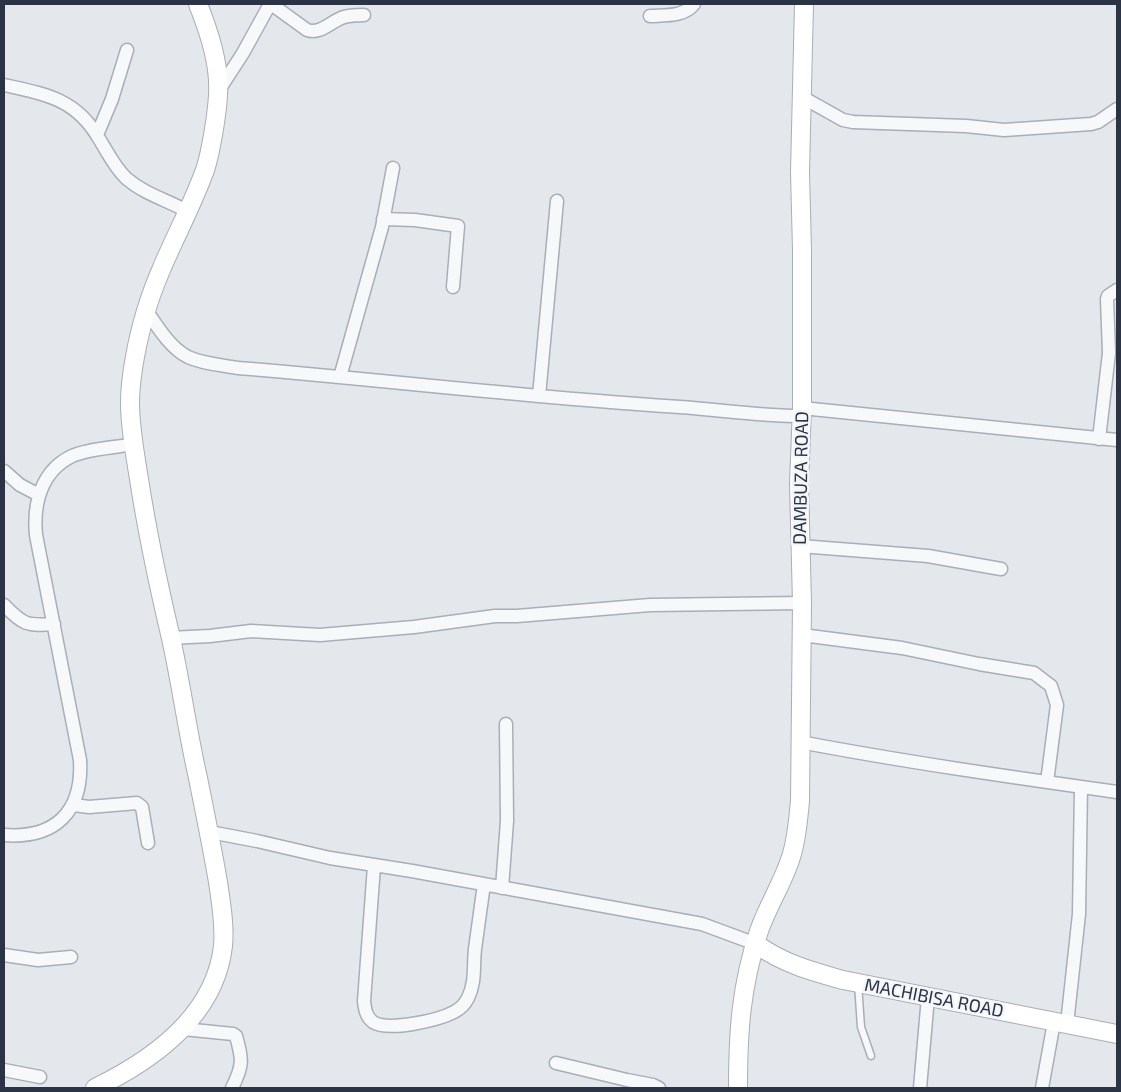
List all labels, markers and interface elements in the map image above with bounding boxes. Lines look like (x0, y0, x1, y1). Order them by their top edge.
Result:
street label: DAMBUZA ROAD (789, 411, 813, 545)
street label: MACHIBISA ROAD (863, 974, 1005, 1022)

